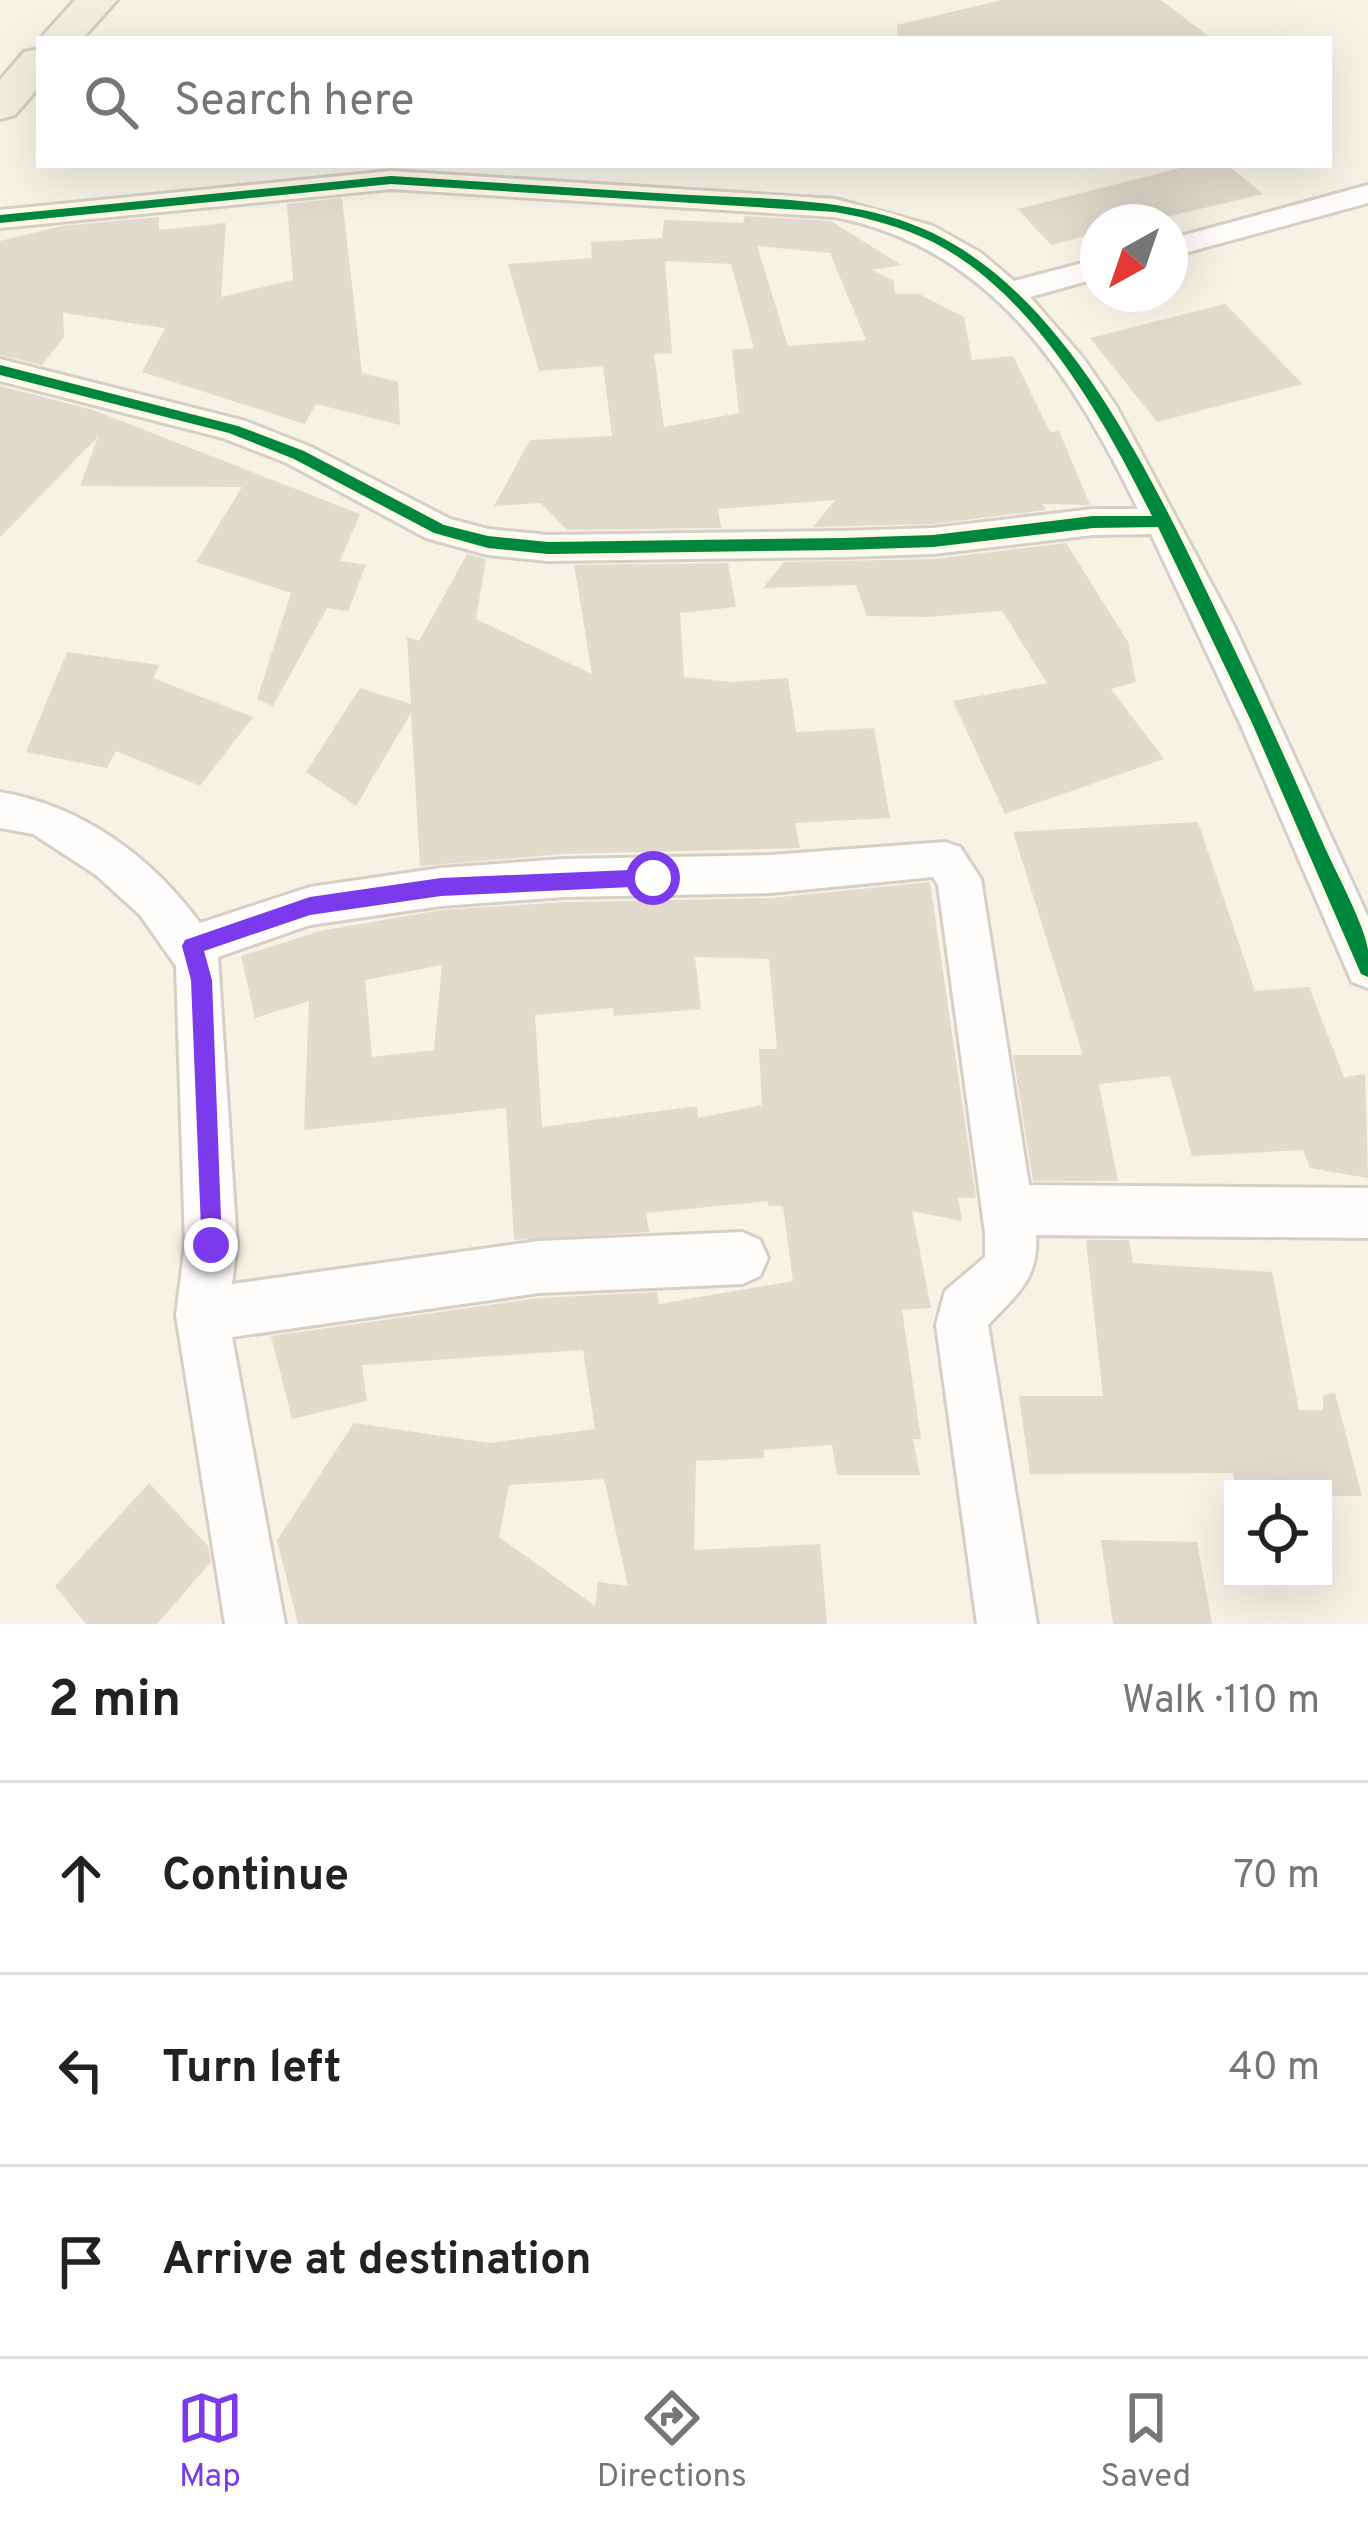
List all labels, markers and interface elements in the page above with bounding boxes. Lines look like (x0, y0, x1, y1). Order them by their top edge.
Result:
search box (36, 36, 1332, 168)
icon: search (78, 69, 144, 135)
text: Search here (174, 74, 414, 131)
north arrow (1080, 204, 1188, 312)
route start (626, 851, 680, 905)
route end (184, 1218, 238, 1272)
map controls (1224, 1480, 1332, 1588)
button: locate (1224, 1480, 1332, 1588)
text: 2 min (48, 1670, 181, 1735)
text: Walk · 110 m (1122, 1678, 1320, 1727)
icon: ahead (48, 1845, 114, 1911)
text: Continue (162, 1849, 349, 1906)
text: 70 m (1234, 1853, 1320, 1902)
icon: left (48, 2037, 114, 2103)
text: Turn left (162, 2041, 341, 2098)
text: 40 m (1229, 2045, 1320, 2094)
icon: arrive (48, 2229, 114, 2295)
text: Arrive at destination (162, 2233, 592, 2290)
tab: Map (177, 2385, 243, 2499)
tab: Directions (597, 2385, 747, 2499)
tab: Saved (1100, 2385, 1191, 2499)

